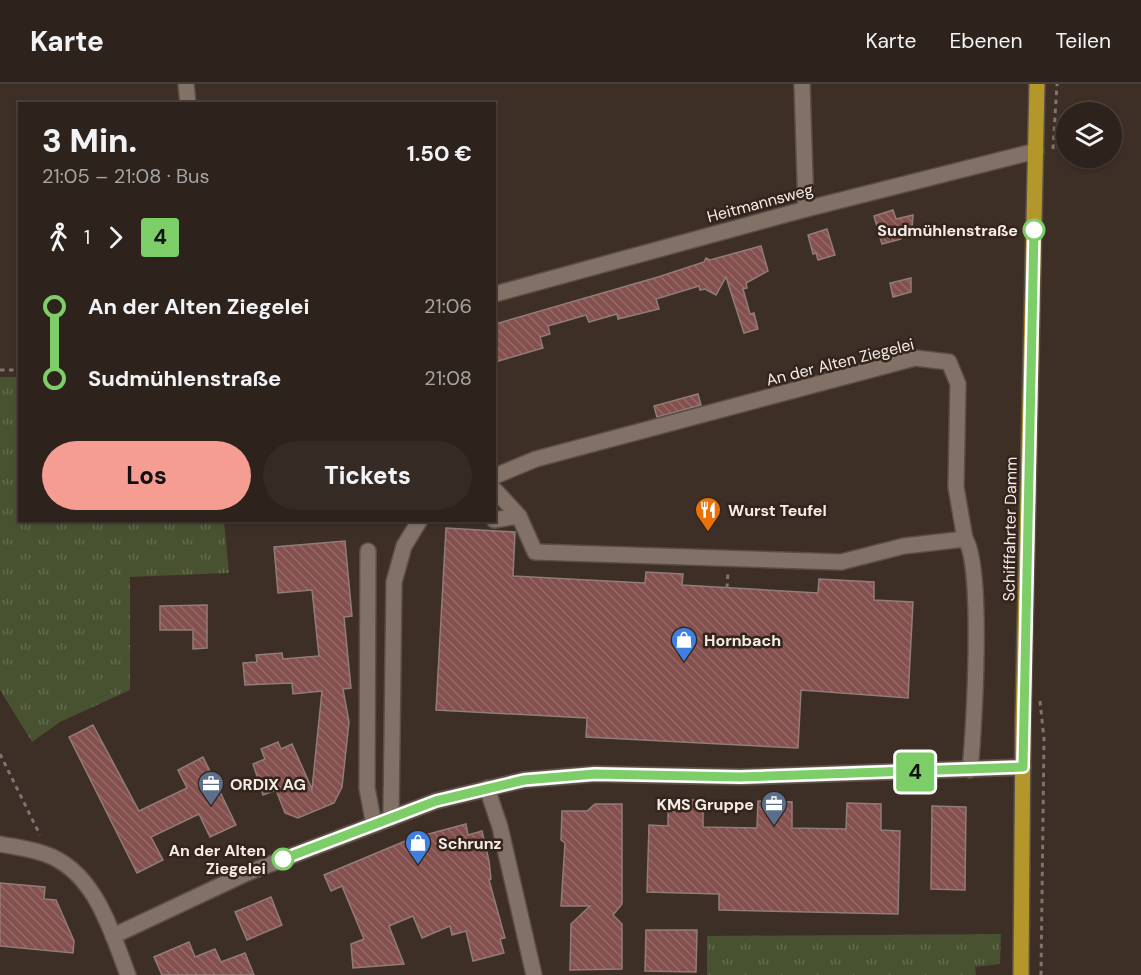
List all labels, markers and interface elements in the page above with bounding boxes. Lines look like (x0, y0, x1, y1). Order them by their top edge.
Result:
text: Karte (30, 23, 104, 60)
text: Karte (866, 27, 916, 55)
text: Ebenen (949, 27, 1022, 55)
text: Teilen (1055, 27, 1111, 55)
map controls (1056, 102, 1122, 168)
button: layers (1056, 102, 1122, 168)
text: 3 Min. (42, 119, 137, 162)
text: 1.50 € (407, 139, 472, 168)
text: 21:05 – 21:08 · Bus (42, 163, 210, 189)
street label: Heitmannsweg (705, 179, 815, 227)
marker: Sudmühlenstraße (1023, 219, 1045, 241)
place label: Sudmühlenstraße (877, 220, 1018, 241)
icon: walk (42, 221, 75, 254)
icon: forward (99, 221, 132, 254)
text: 4 (153, 223, 167, 251)
text: 1 (84, 224, 90, 250)
text: An der Alten Ziegelei (88, 292, 310, 321)
text: 21:06 (424, 293, 472, 319)
street label: An der Alten Ziegelei (764, 333, 916, 391)
text: Sudmühlenstraße (88, 364, 281, 393)
text: 21:08 (424, 365, 472, 391)
button: Los (42, 441, 251, 510)
button: Tickets (263, 441, 472, 510)
street label: Schifffahrter Damm (998, 456, 1022, 602)
restaurant icon: Wurst Teufel (693, 495, 723, 533)
place label: Wurst Teufel (728, 500, 827, 521)
shop icon: Hornbach (669, 625, 699, 663)
place label: Hornbach (704, 630, 781, 651)
line badge: 4 (896, 752, 934, 792)
text: 4 (908, 758, 922, 786)
office icon: ORDIX AG (196, 769, 226, 807)
place label: ORDIX AG (230, 774, 306, 795)
office icon: KMS Gruppe (759, 789, 789, 827)
place label: KMS Gruppe (657, 794, 754, 815)
shop icon: Schrunz (403, 828, 433, 866)
place label: Schrunz (438, 833, 502, 854)
place label: An der Alten Ziegelei (169, 840, 266, 879)
marker: An der Alten Ziegelei (272, 848, 294, 870)

